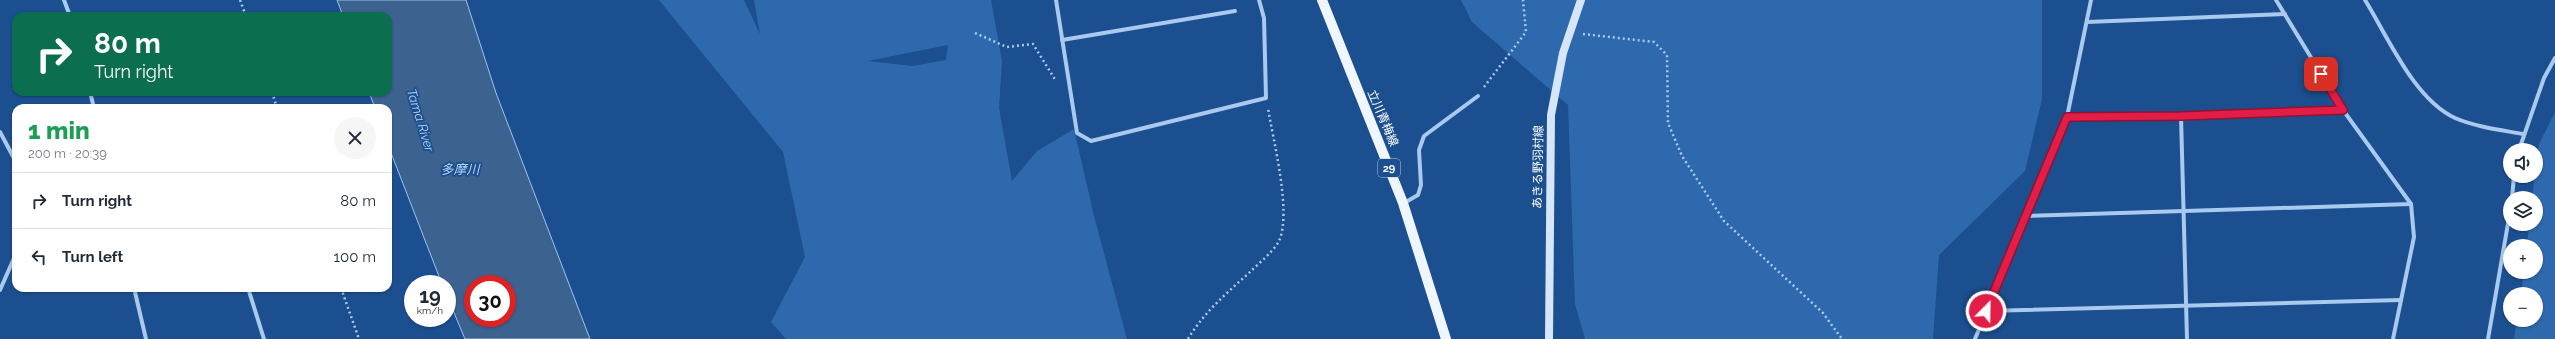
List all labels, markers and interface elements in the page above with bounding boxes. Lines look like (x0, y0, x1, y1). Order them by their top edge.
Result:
text: 80 m (94, 27, 161, 60)
icon: right (28, 28, 80, 80)
pin (2304, 57, 2338, 91)
text: Turn right (94, 61, 173, 82)
icon: arrive (2310, 63, 2332, 85)
water label: Tama River (404, 87, 437, 154)
street label: 立川青梅線 (1365, 88, 1401, 148)
text: 1 min (28, 116, 90, 145)
button: close (334, 117, 376, 159)
street label: あきる野羽村線 (1530, 125, 1546, 209)
map controls (2503, 143, 2543, 327)
button: sound (2503, 143, 2543, 183)
text: 200 m · 20:39 (28, 146, 107, 161)
road number: 29 (1378, 159, 1400, 177)
water label: 多摩川 (440, 162, 481, 177)
icon: right (28, 190, 50, 212)
button: layers (2503, 191, 2543, 231)
text: Turn right (62, 192, 132, 210)
text: 80 m (340, 192, 376, 210)
button: + (2503, 239, 2543, 279)
icon: left (28, 246, 50, 268)
text: Turn left (62, 248, 123, 266)
text: 100 m (334, 248, 376, 266)
speed limit sign: 30 (464, 275, 516, 327)
text: 19 (419, 284, 441, 308)
button: − (2503, 287, 2543, 327)
position arrow (1965, 290, 2007, 332)
text: km/h (417, 305, 443, 316)

